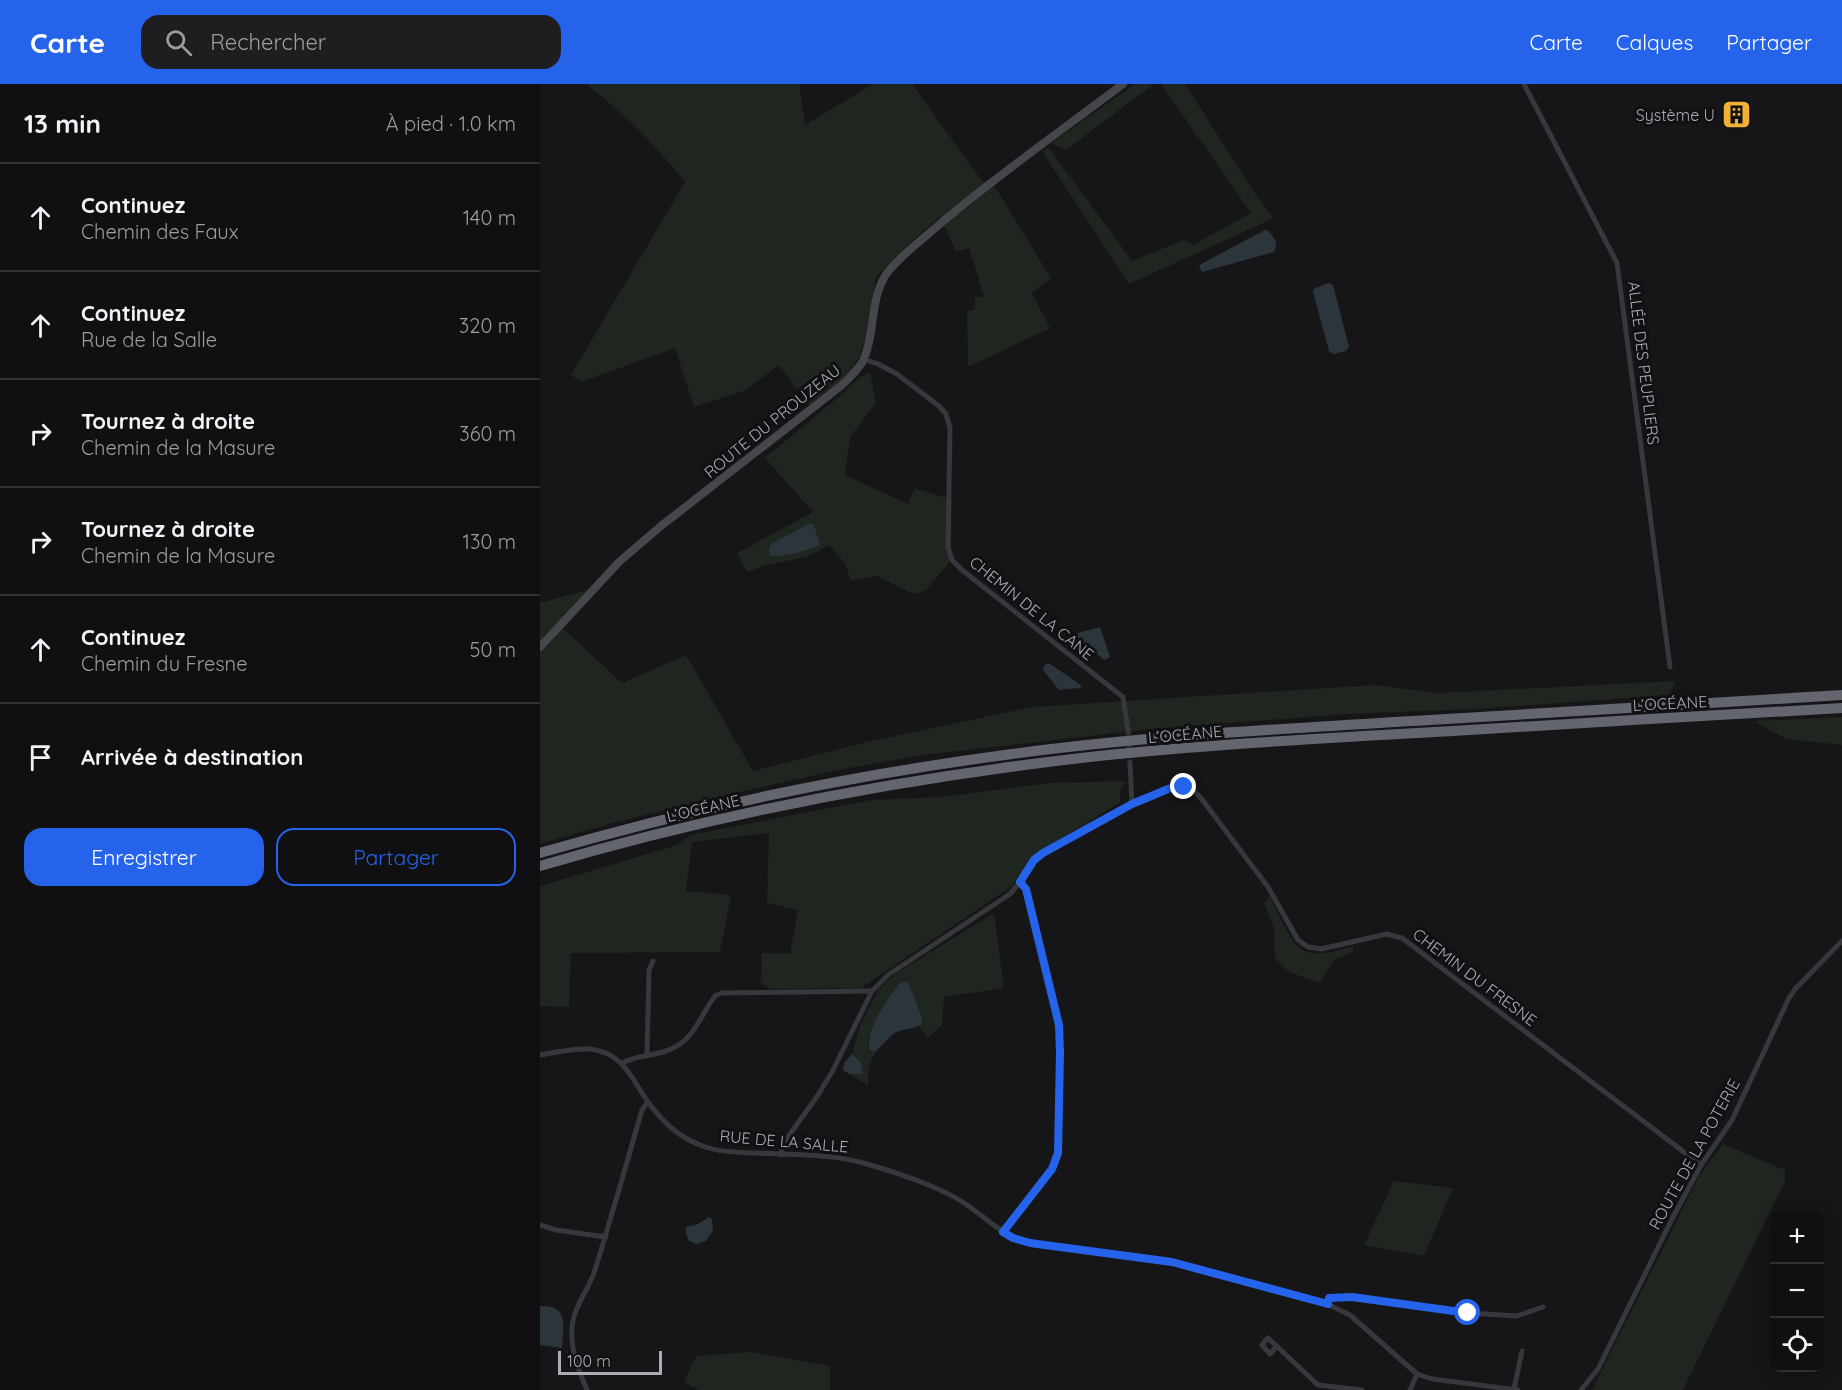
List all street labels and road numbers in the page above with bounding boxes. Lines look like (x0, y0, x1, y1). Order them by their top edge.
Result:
street label: ALLÉE DES PEUPLIERS (1624, 280, 1664, 446)
street label: ROUTE DU PROUZEAU (700, 360, 844, 482)
street label: CHEMIN DE LA CANE (966, 552, 1098, 664)
street label: L’OCÉANE (1632, 691, 1708, 715)
street label: L’OCÉANE (1147, 721, 1223, 747)
street label: L’OCÉANE (664, 790, 742, 826)
street label: CHEMIN DU FRESNE (1409, 924, 1541, 1030)
street label: ROUTE DE LA POTERIE (1644, 1075, 1744, 1233)
street label: RUE DE LA SALLE (719, 1125, 849, 1157)

